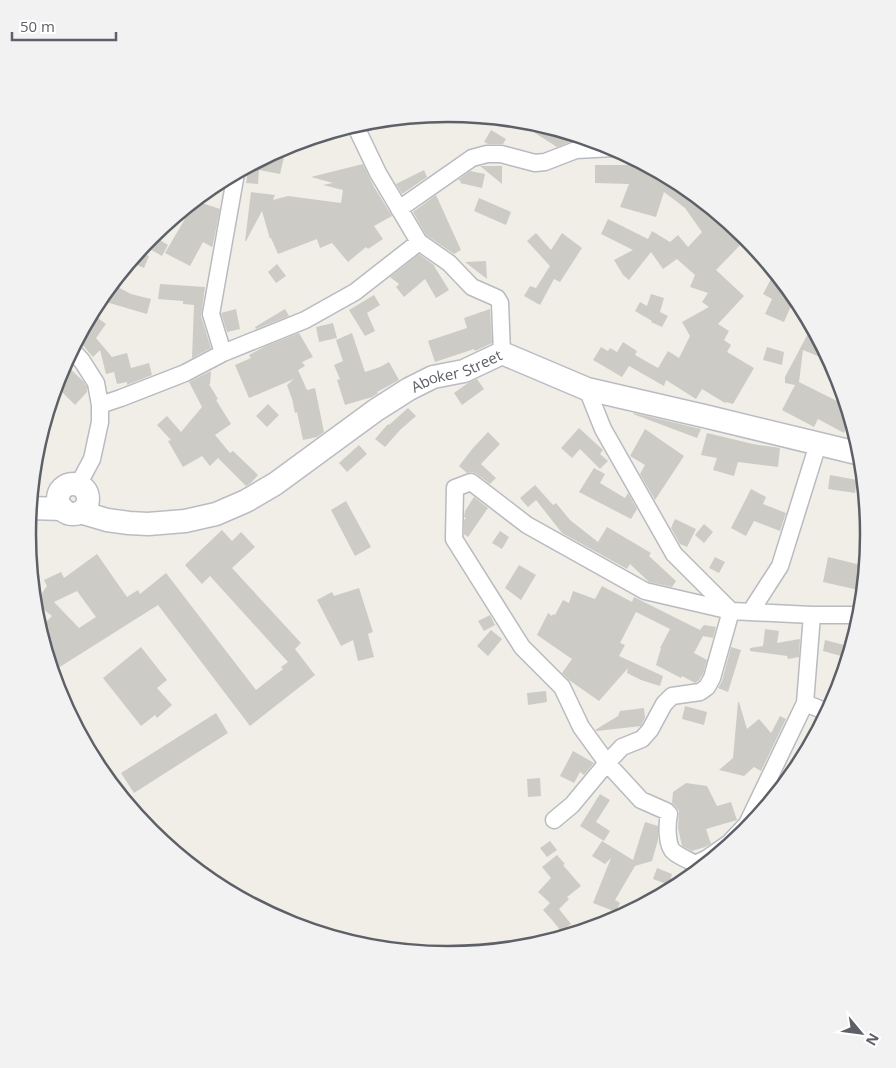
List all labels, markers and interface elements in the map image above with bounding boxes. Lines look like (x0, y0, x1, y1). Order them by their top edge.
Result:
scale bar (12, 10, 116, 42)
text: 50 m (20, 16, 55, 36)
street label: Aboker Street (407, 345, 505, 397)
north arrow (836, 1008, 886, 1058)
text: N (862, 1030, 884, 1049)

